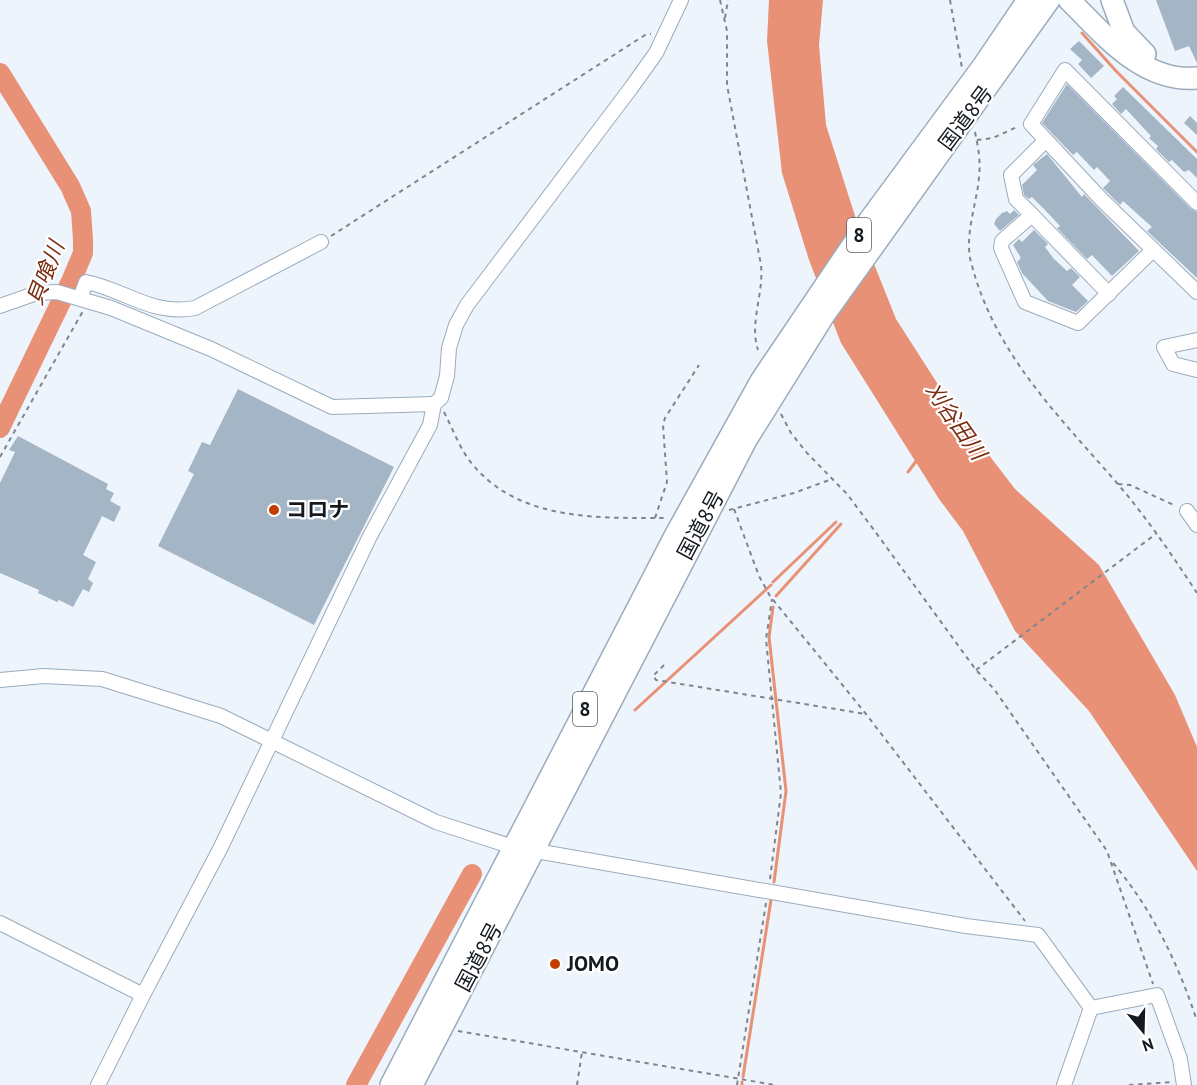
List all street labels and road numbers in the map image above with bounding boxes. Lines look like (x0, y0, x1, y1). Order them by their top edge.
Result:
street label: 国道8号 (932, 80, 999, 156)
road number: 8 (847, 218, 871, 252)
street label: 国道8号 (671, 486, 730, 564)
road number: 8 (573, 692, 597, 726)
street label: 国道8号 (449, 918, 508, 996)

